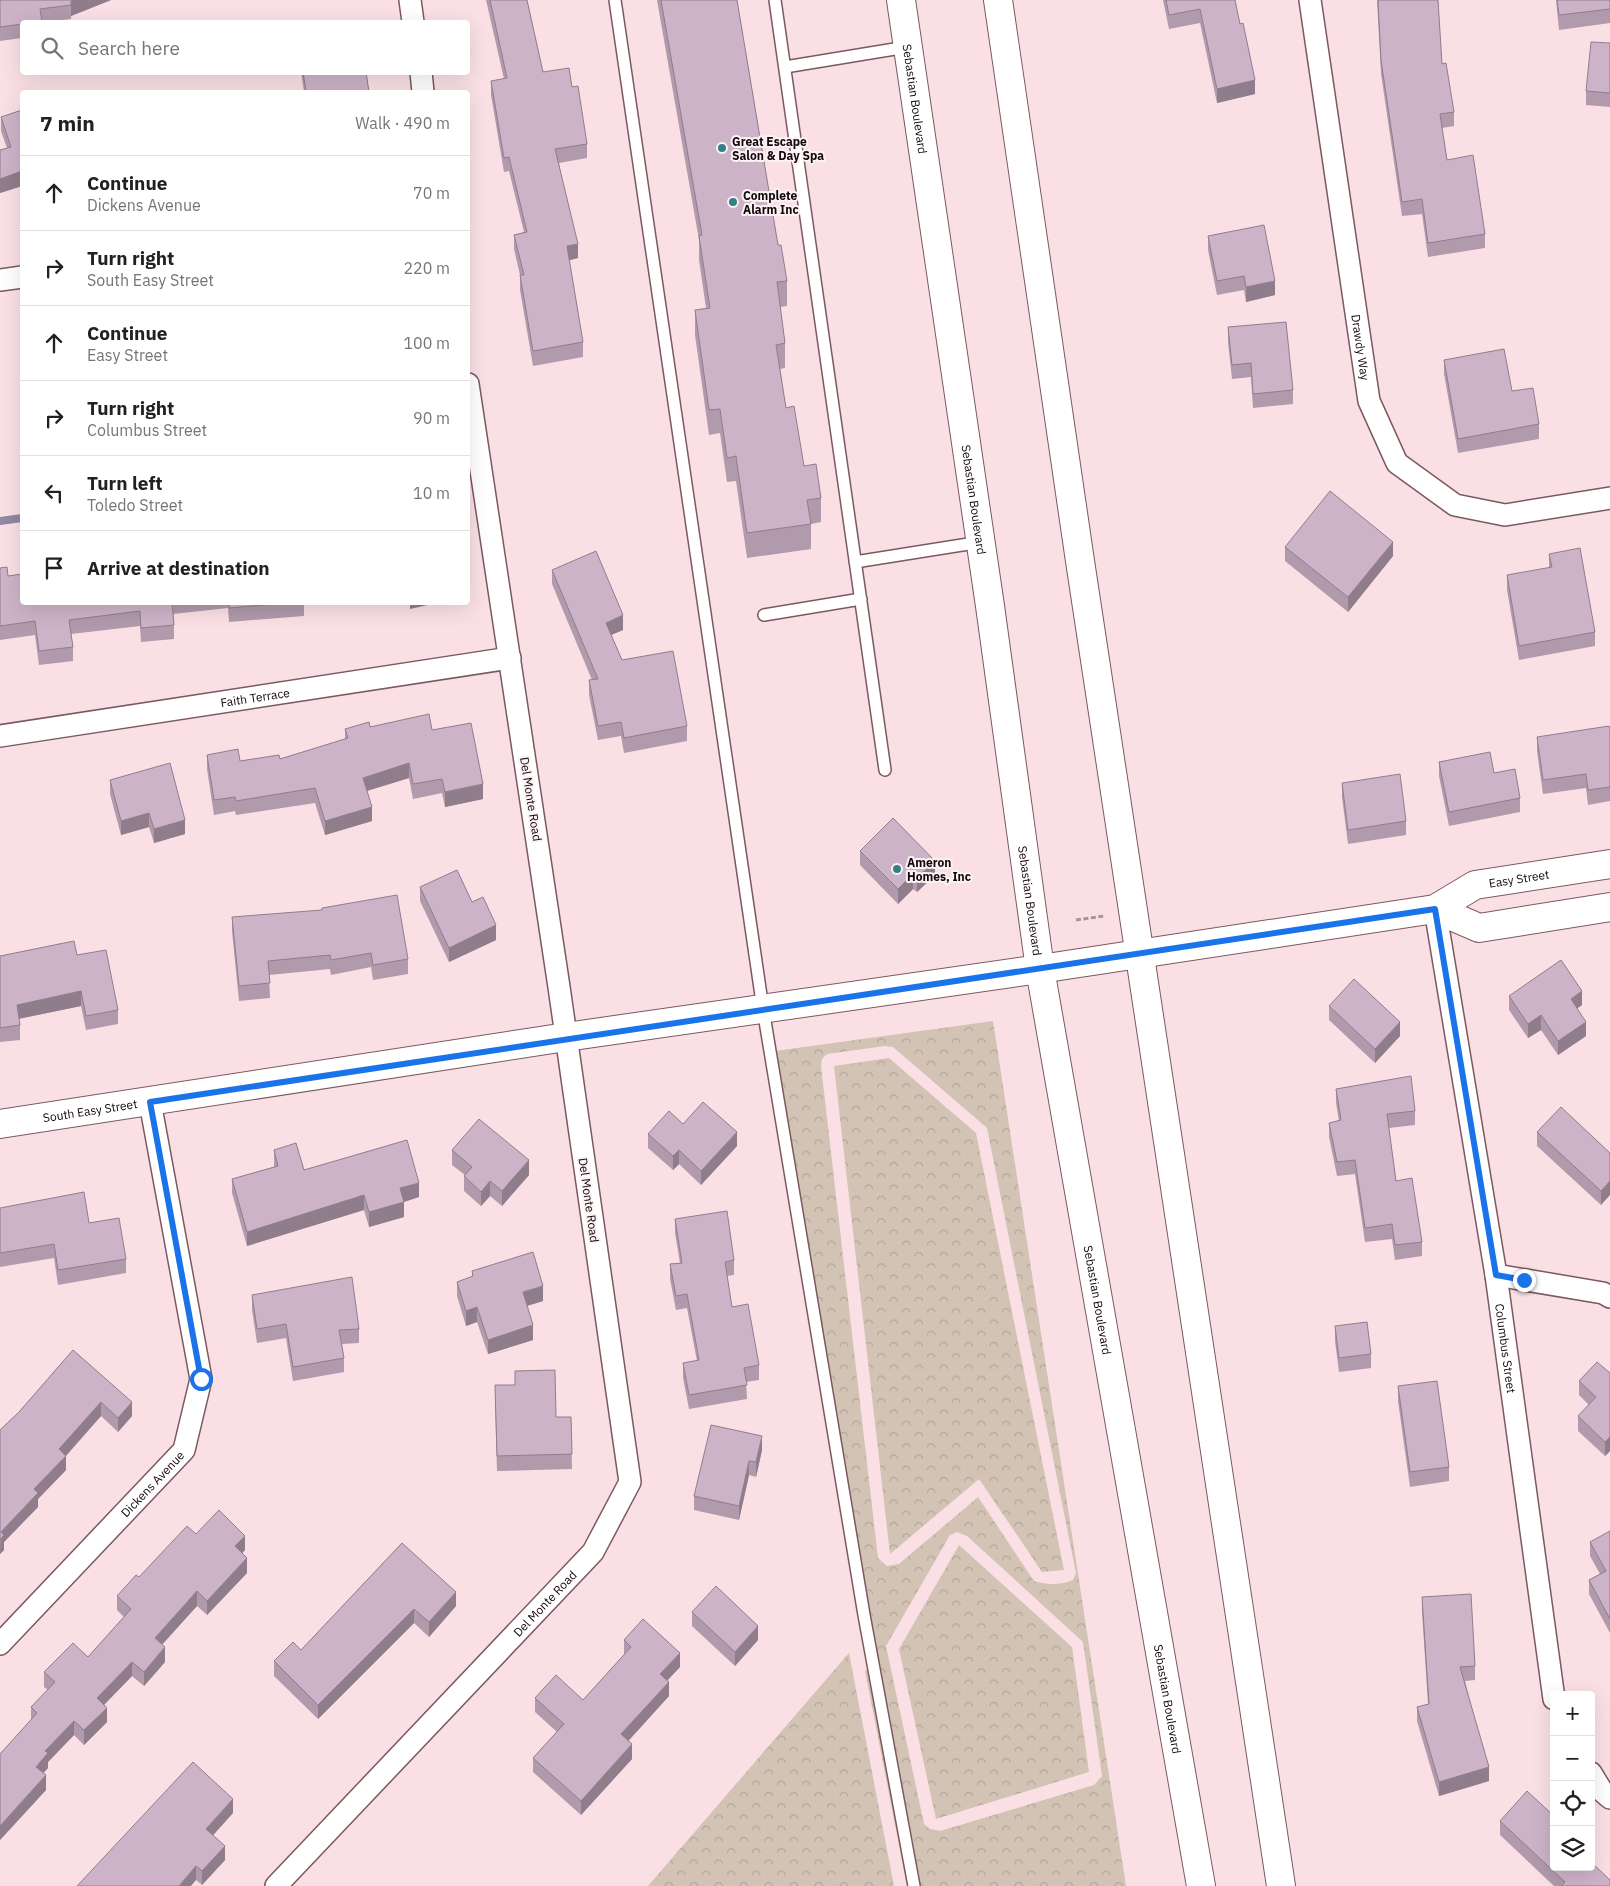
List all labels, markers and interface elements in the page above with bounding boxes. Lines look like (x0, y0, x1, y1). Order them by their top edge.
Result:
search box (20, 20, 470, 75)
icon: search (38, 34, 66, 62)
text: Search here (78, 36, 180, 60)
street label: Sebastian Boulevard (900, 43, 931, 155)
text: 7 min (40, 109, 95, 137)
text: Walk · 490 m (355, 113, 450, 133)
place label: Great Escape Salon & Day Spa (732, 134, 824, 163)
marker: Great Escape Salon & Day Spa (716, 142, 728, 154)
text: Continue (87, 171, 167, 195)
icon: ahead (40, 179, 68, 207)
text: 70 m (413, 183, 450, 203)
place label: Complete Alarm Inc (743, 188, 799, 217)
text: Dickens Avenue (87, 195, 201, 215)
marker: Complete Alarm Inc (727, 196, 739, 208)
text: Turn right (87, 246, 174, 270)
icon: right (40, 254, 68, 282)
text: 220 m (403, 258, 450, 278)
text: South Easy Street (87, 270, 214, 290)
street label: Drawdy Way (1349, 313, 1373, 381)
text: Continue (87, 321, 167, 345)
icon: ahead (40, 329, 68, 357)
text: 100 m (403, 333, 450, 353)
text: Easy Street (87, 345, 168, 365)
text: Turn right (87, 396, 174, 420)
icon: right (40, 404, 68, 432)
text: 90 m (413, 408, 450, 428)
text: Columbus Street (87, 420, 207, 440)
street label: Sebastian Boulevard (959, 444, 990, 556)
text: Turn left (87, 471, 163, 495)
icon: left (40, 479, 68, 507)
text: 10 m (413, 483, 450, 503)
text: Toledo Street (87, 495, 183, 515)
icon: arrive (40, 554, 68, 582)
text: Arrive at destination (87, 556, 270, 580)
street label: Faith Terrace (219, 684, 291, 710)
street label: Del Monte Road (517, 756, 545, 842)
street label: Sebastian Boulevard (1016, 845, 1046, 957)
place label: Ameron Homes, Inc (907, 855, 971, 884)
marker: Ameron Homes, Inc (891, 863, 903, 875)
street label: Easy Street (1488, 866, 1550, 890)
street label: South Easy Street (42, 1096, 138, 1125)
street label: Del Monte Road (576, 1157, 602, 1243)
street label: Sebastian Boulevard (1081, 1244, 1115, 1356)
route end (1513, 1269, 1536, 1292)
street label: Columbus Street (1492, 1303, 1520, 1394)
route start (190, 1368, 213, 1391)
street label: Dickens Avenue (117, 1447, 187, 1520)
street label: Del Monte Road (510, 1567, 579, 1639)
street label: Sebastian Boulevard (1151, 1643, 1185, 1755)
map controls (1550, 1691, 1595, 1871)
button: + (1550, 1691, 1595, 1736)
button: − (1550, 1736, 1595, 1781)
button: locate (1550, 1781, 1595, 1826)
button: layers (1550, 1826, 1595, 1871)

